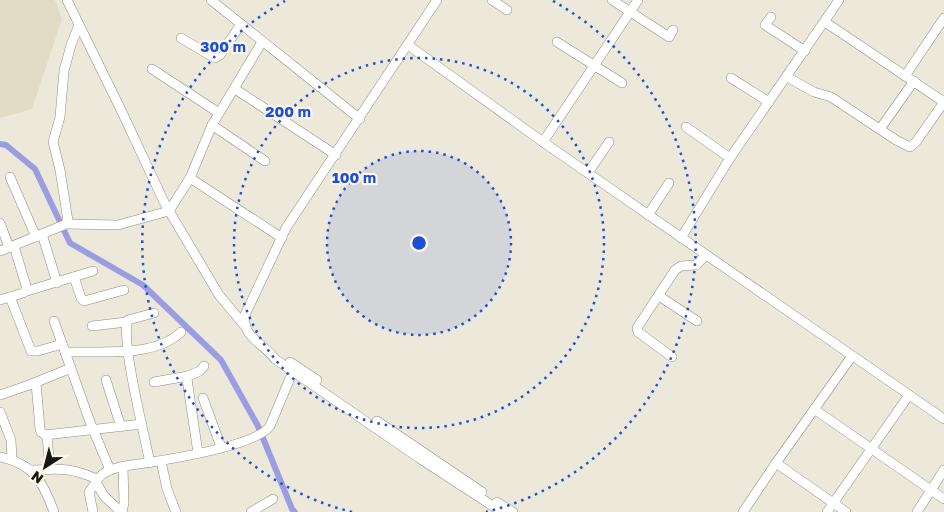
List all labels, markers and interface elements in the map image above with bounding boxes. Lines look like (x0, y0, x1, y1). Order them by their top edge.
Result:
text: 300 m (200, 37, 246, 55)
text: 200 m (265, 102, 311, 120)
text: 100 m (332, 168, 376, 186)
centre of rings (410, 234, 428, 252)
north arrow (20, 442, 70, 492)
text: N (28, 468, 46, 488)

